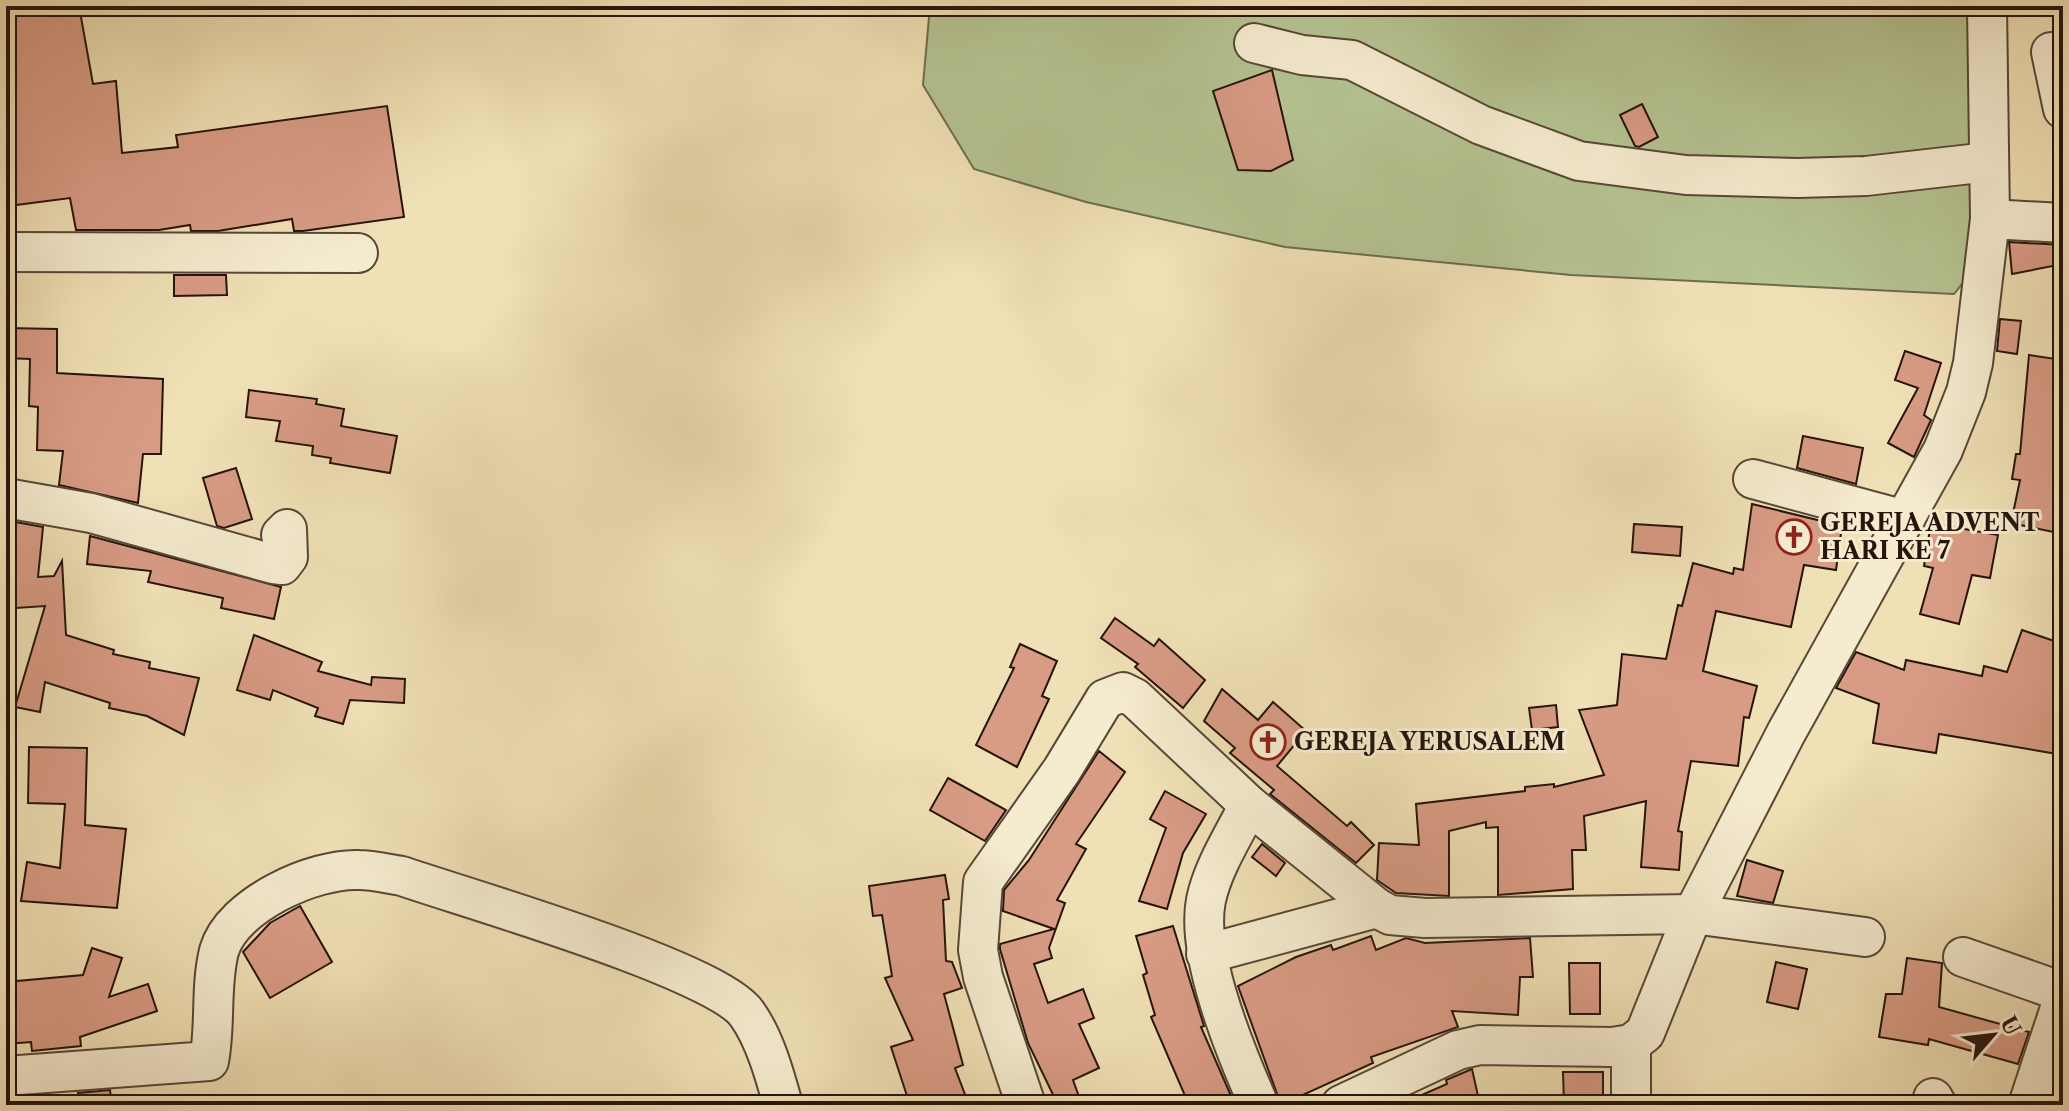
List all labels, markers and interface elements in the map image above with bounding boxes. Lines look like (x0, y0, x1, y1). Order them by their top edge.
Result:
place label: GEREJA ADVENT HARI KE 7 (1820, 508, 2040, 565)
church icon: GEREJA ADVENT HARI KE 7 (1775, 518, 1813, 556)
church icon: GEREJA YERUSALEM (1249, 723, 1287, 761)
place label: GEREJA YERUSALEM (1294, 727, 1565, 756)
north arrow (1953, 995, 2033, 1075)
text: U (1994, 1012, 2026, 1040)

